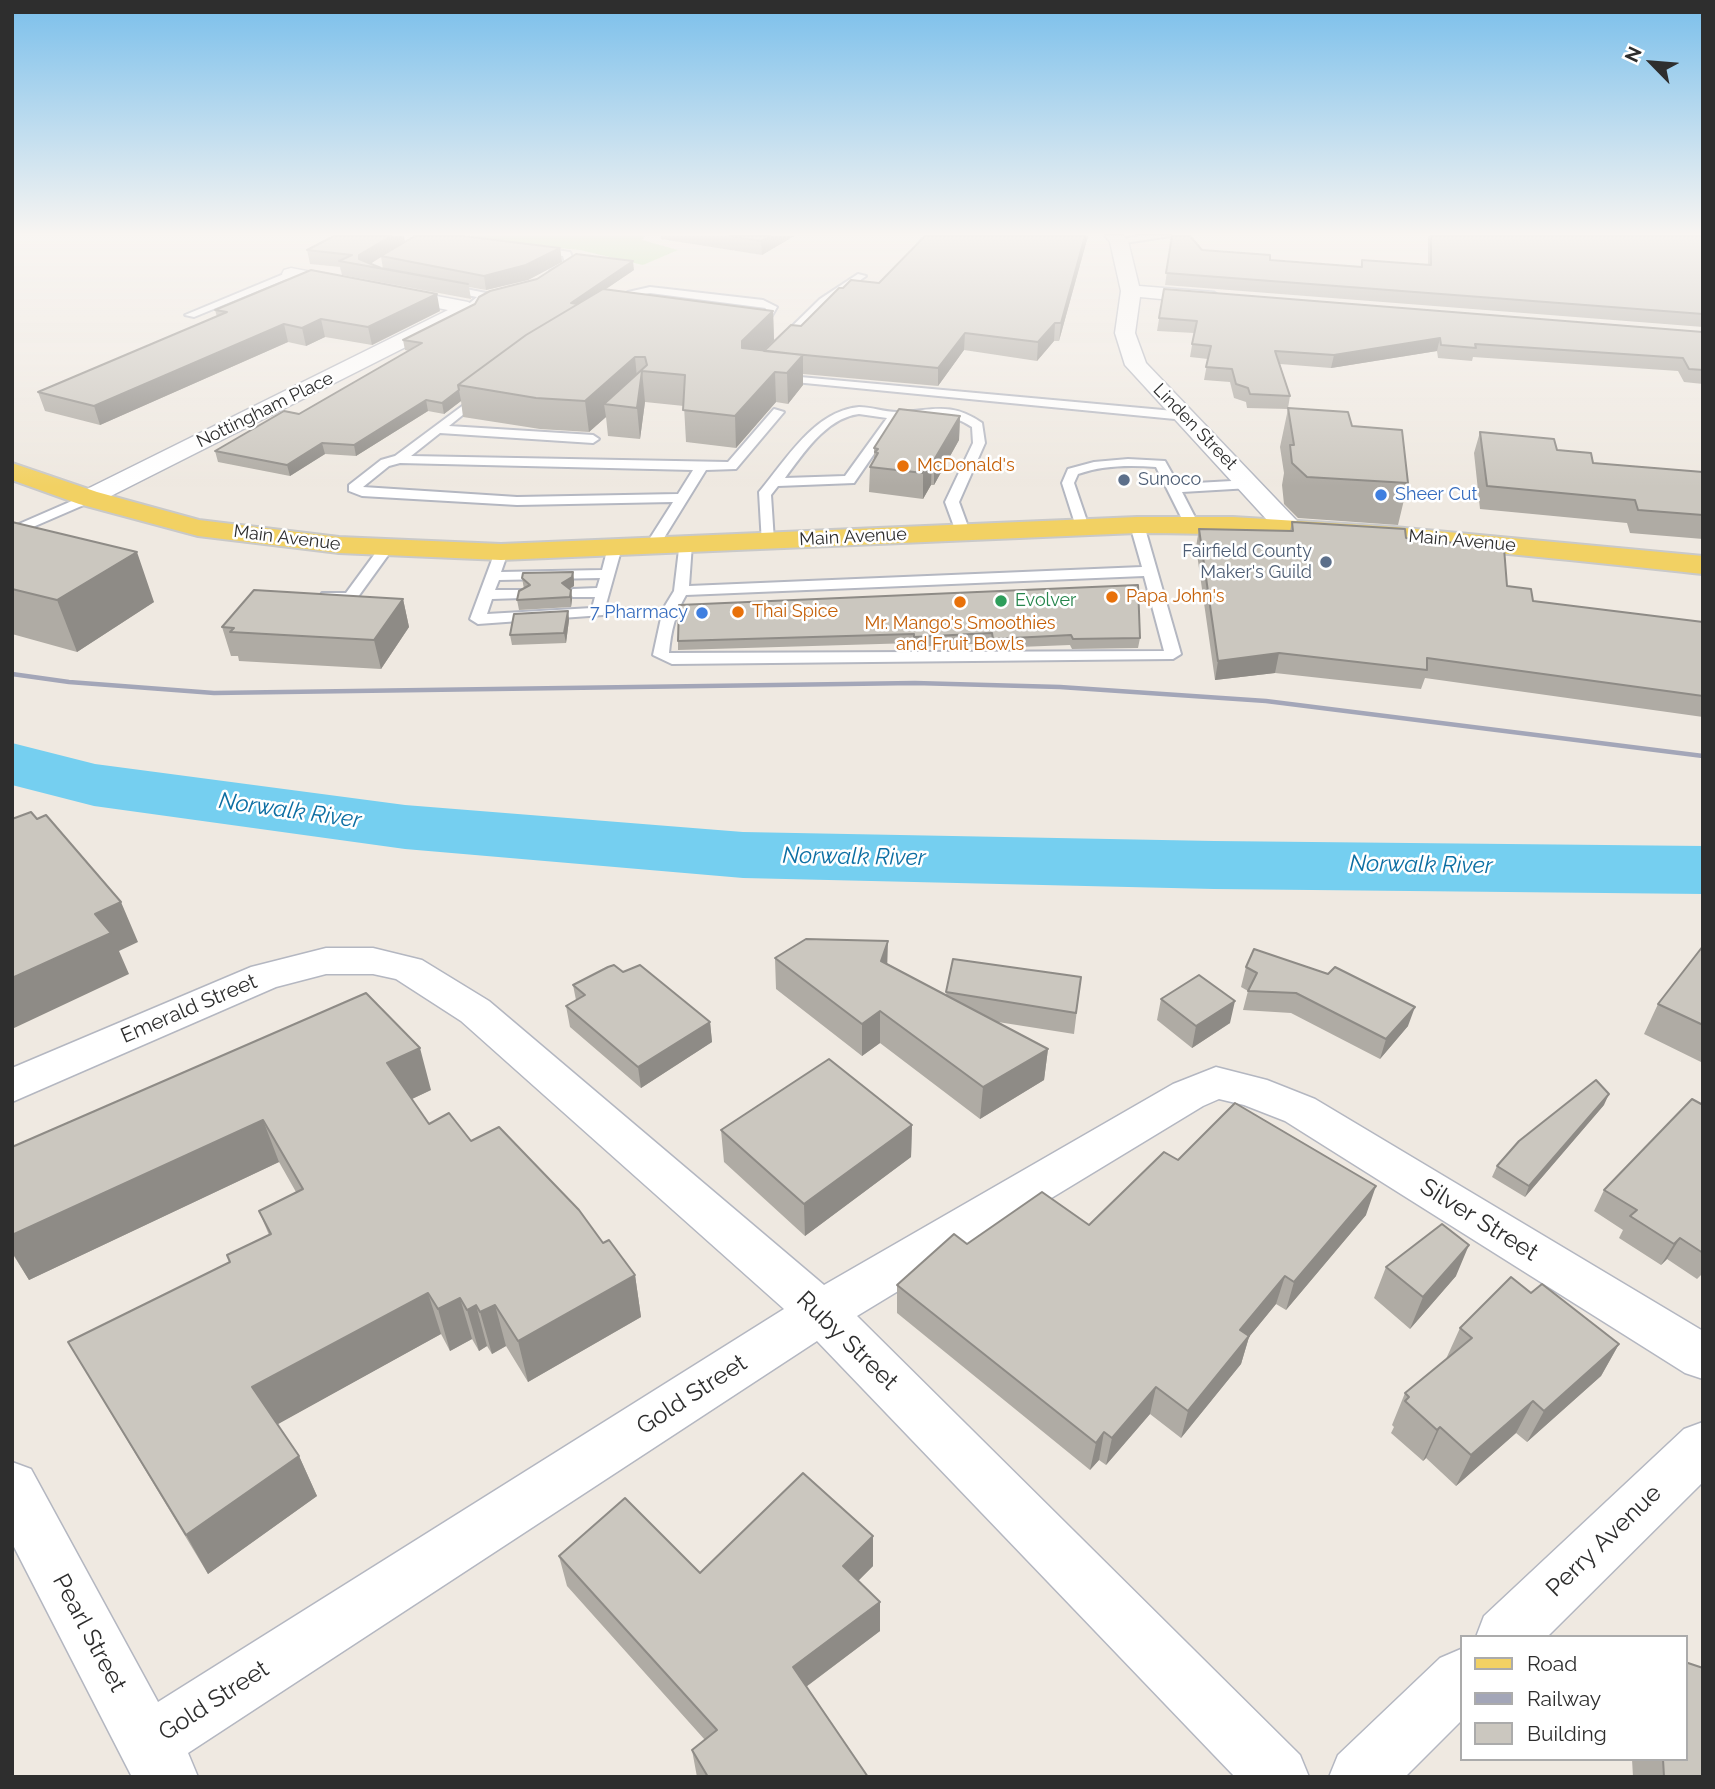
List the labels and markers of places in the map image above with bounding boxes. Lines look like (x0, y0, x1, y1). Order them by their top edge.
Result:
place label: McDonald's (917, 455, 1015, 477)
marker: McDonald's (895, 458, 911, 474)
place label: Sunoco (1138, 469, 1201, 491)
marker: Sunoco (1116, 472, 1132, 488)
place label: Sheer Cut (1395, 484, 1478, 506)
marker: Sheer Cut (1373, 487, 1389, 503)
place label: Fairfield County Maker's Guild (1182, 541, 1312, 584)
marker: Fairfield County Maker's Guild (1318, 554, 1334, 570)
place label: Papa John's (1126, 586, 1225, 608)
marker: Papa John's (1104, 589, 1120, 605)
place label: Evolver (1015, 590, 1076, 612)
marker: Evolver (993, 593, 1009, 609)
marker: Mr. Mango's Smoothies and Fruit Bowls (952, 594, 968, 610)
place label: Thai Spice (752, 601, 838, 623)
place label: 7 Pharmacy (590, 602, 688, 624)
marker: Thai Spice (730, 604, 746, 620)
marker: 7 Pharmacy (694, 605, 710, 621)
place label: Mr. Mango's Smoothies and Fruit Bowls (864, 613, 1056, 656)

